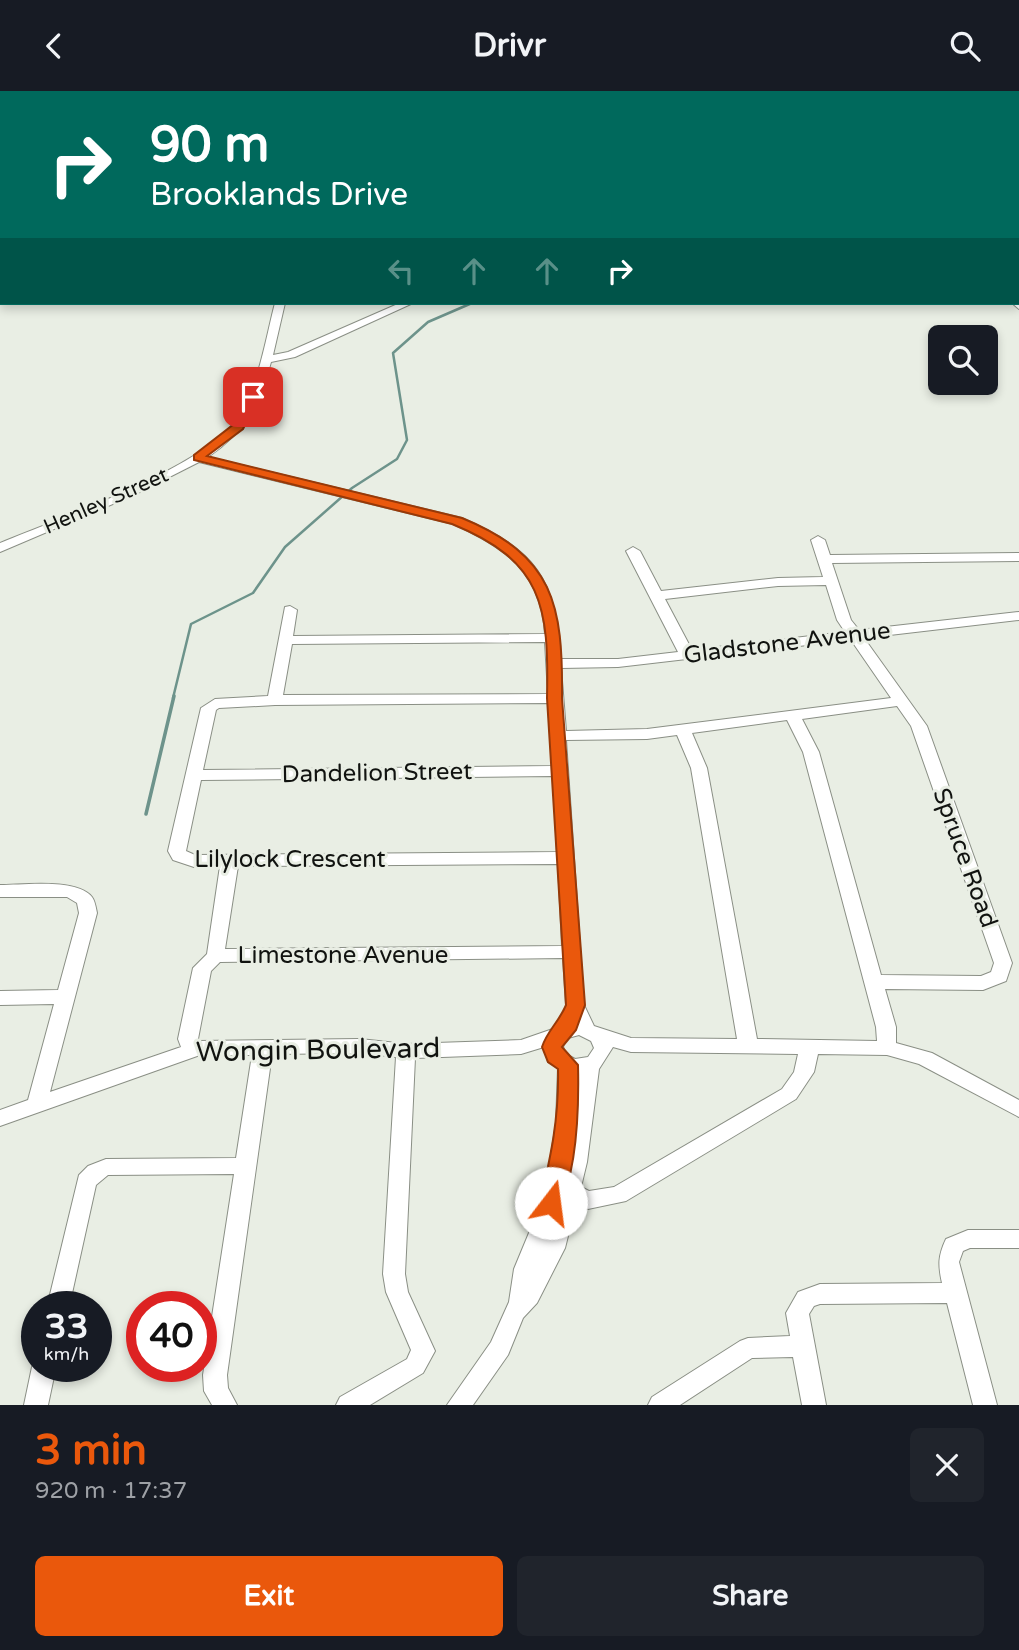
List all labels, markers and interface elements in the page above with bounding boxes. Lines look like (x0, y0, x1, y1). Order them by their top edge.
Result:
icon: back (35, 27, 73, 65)
text: Drivr (473, 27, 546, 65)
icon: search (946, 27, 984, 65)
text: 90 m (150, 116, 269, 175)
icon: right (35, 119, 126, 210)
text: Brooklands Drive (150, 176, 408, 214)
icon: left (382, 252, 420, 290)
icon: ahead (455, 252, 493, 290)
icon: ahead (528, 252, 566, 290)
icon: right (601, 252, 639, 290)
map controls (928, 325, 998, 395)
button: search (928, 325, 998, 395)
pin (223, 367, 283, 427)
icon: arrive (234, 378, 272, 416)
street label: Henley Street (40, 462, 172, 540)
street label: Gladstone Avenue (682, 616, 892, 670)
street label: Dandelion Street (281, 757, 473, 789)
street label: Spruce Road (926, 784, 1004, 932)
street label: Lilylock Crescent (194, 845, 386, 874)
street label: Limestone Avenue (238, 941, 448, 970)
street label: Wongin Boulevard (195, 1031, 441, 1069)
position arrow (514, 1166, 588, 1240)
speed limit sign: 40 (126, 1291, 217, 1382)
text: 33 (45, 1306, 88, 1348)
text: km/h (44, 1343, 89, 1365)
text: 3 min (35, 1425, 147, 1476)
button: close (910, 1428, 984, 1502)
text: 920 m · 17:37 (35, 1477, 187, 1505)
button: Exit (35, 1556, 503, 1636)
button: Share (517, 1556, 984, 1636)

